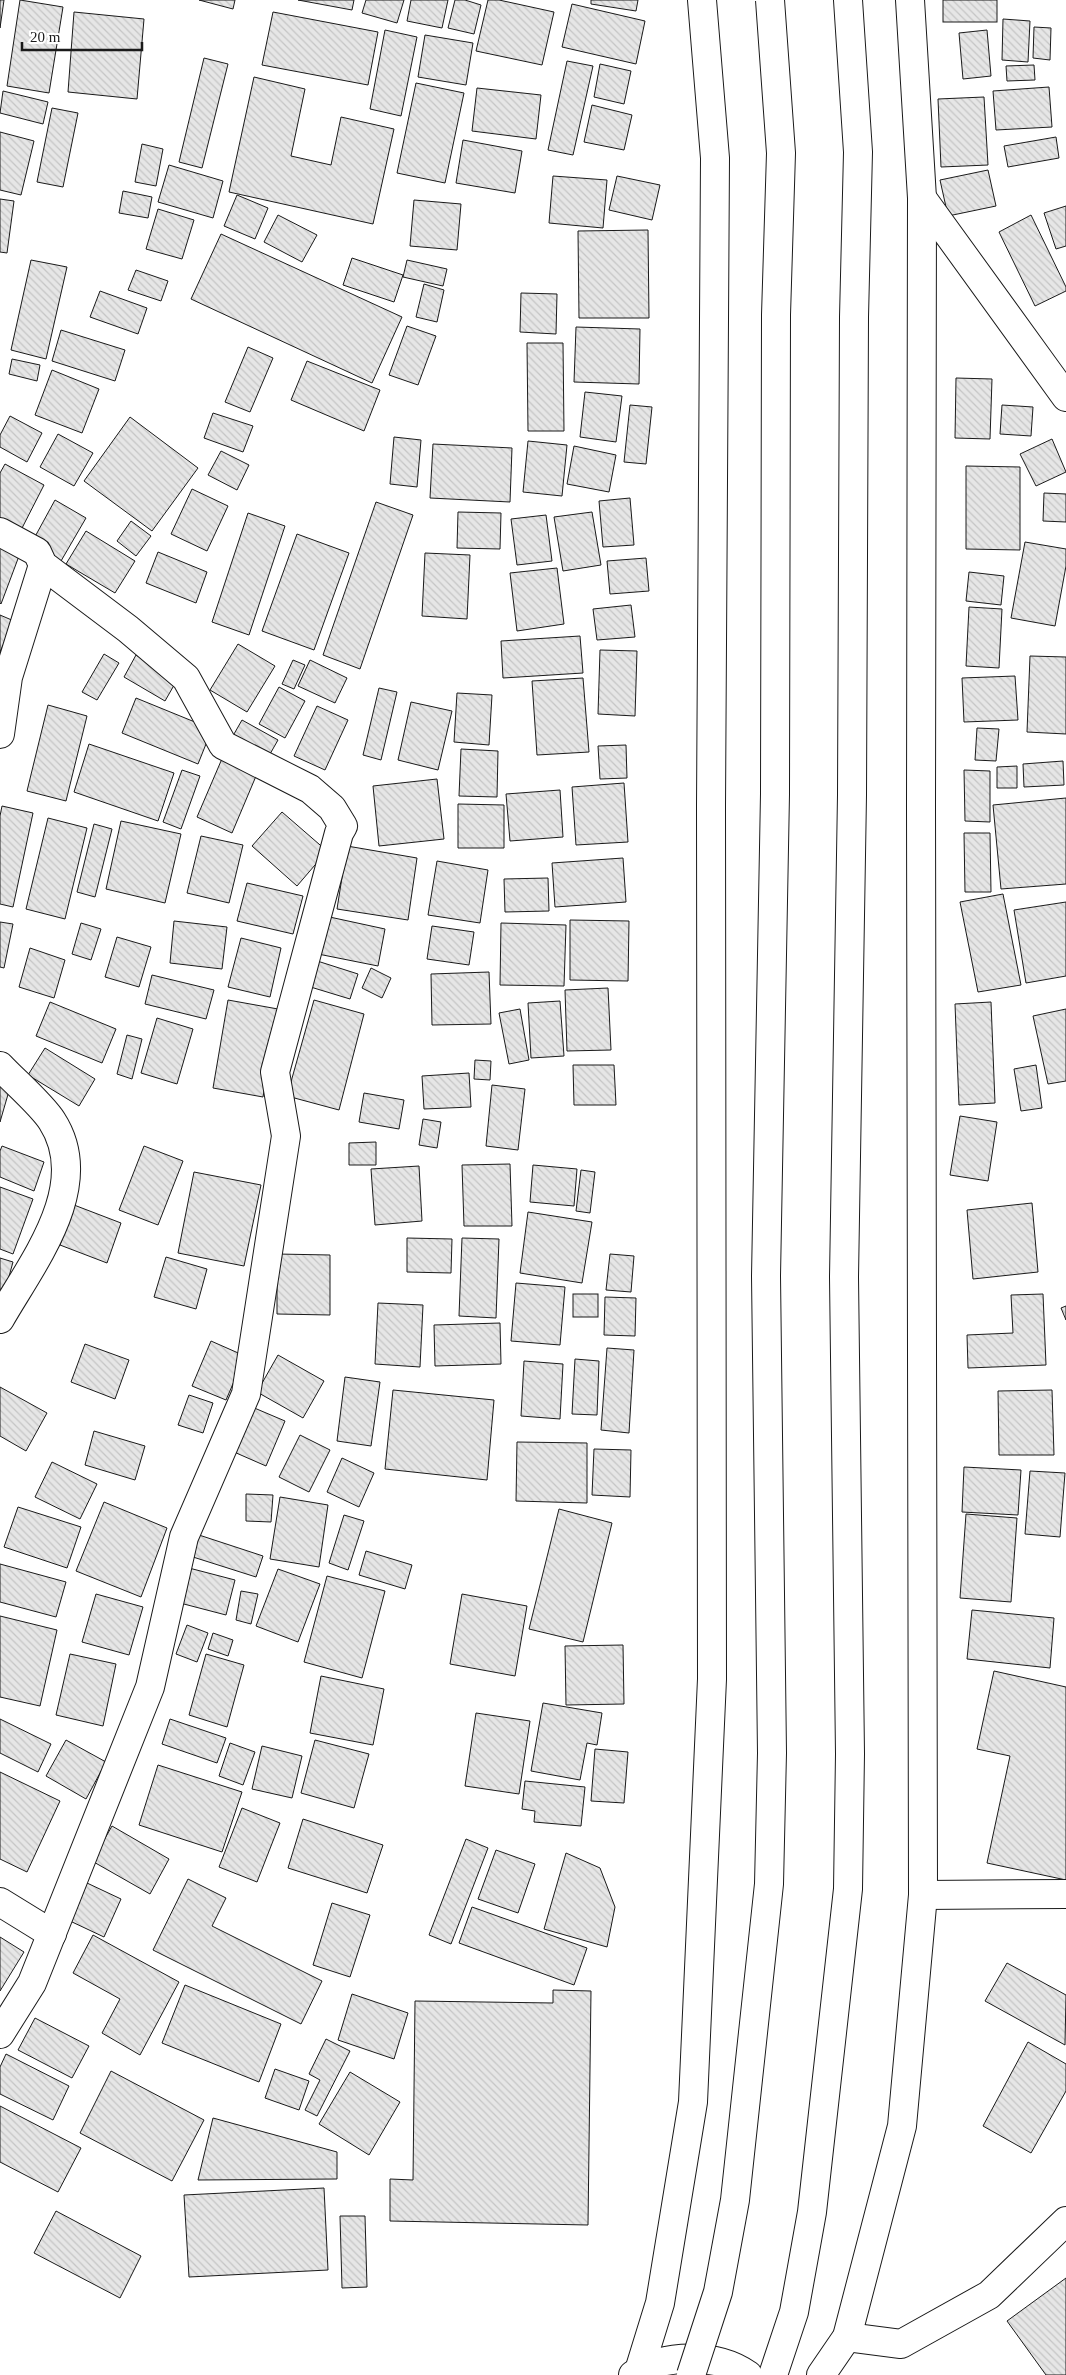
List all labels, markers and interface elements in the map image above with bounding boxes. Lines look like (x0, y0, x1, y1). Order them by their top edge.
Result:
scale bar (22, 20, 142, 52)
text: 20 m (30, 29, 61, 45)

